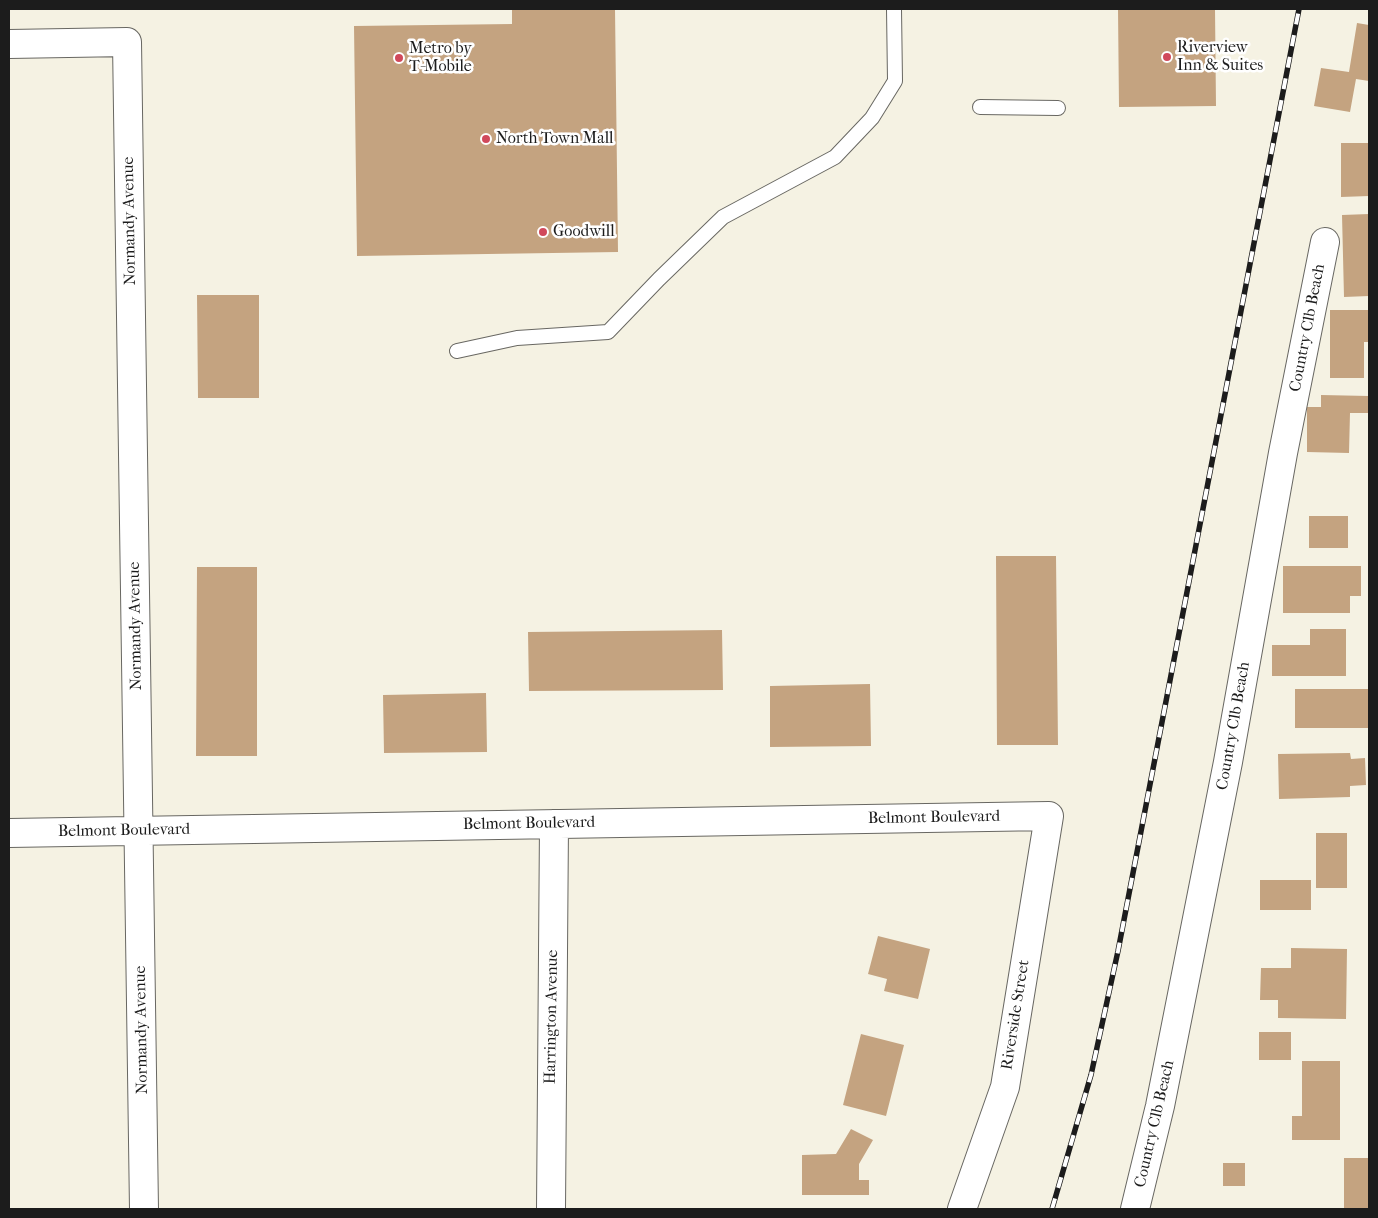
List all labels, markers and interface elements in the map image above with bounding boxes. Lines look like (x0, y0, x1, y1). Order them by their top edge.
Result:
place label: Riverview Inn & Suites (1177, 38, 1263, 76)
place label: Metro by T-Mobile (409, 39, 472, 77)
marker: Riverview Inn & Suites (1161, 51, 1173, 63)
marker: Metro by T-Mobile (393, 52, 405, 64)
place label: North Town Mall (496, 129, 613, 149)
marker: North Town Mall (480, 133, 492, 145)
street label: Normandy Avenue (119, 157, 141, 285)
place label: Goodwill (553, 222, 615, 242)
marker: Goodwill (537, 226, 549, 238)
street label: Country Clb Beach (1286, 262, 1330, 394)
street label: Normandy Avenue (125, 562, 147, 690)
street label: Country Clb Beach (1213, 660, 1255, 792)
street label: Belmont Boulevard (868, 807, 1000, 829)
street label: Belmont Boulevard (463, 813, 595, 835)
street label: Belmont Boulevard (58, 820, 190, 842)
street label: Harrington Avenue (541, 950, 563, 1084)
street label: Riverside Street (998, 959, 1034, 1071)
street label: Normandy Avenue (131, 966, 153, 1094)
street label: Country Clb Beach (1131, 1058, 1179, 1190)

